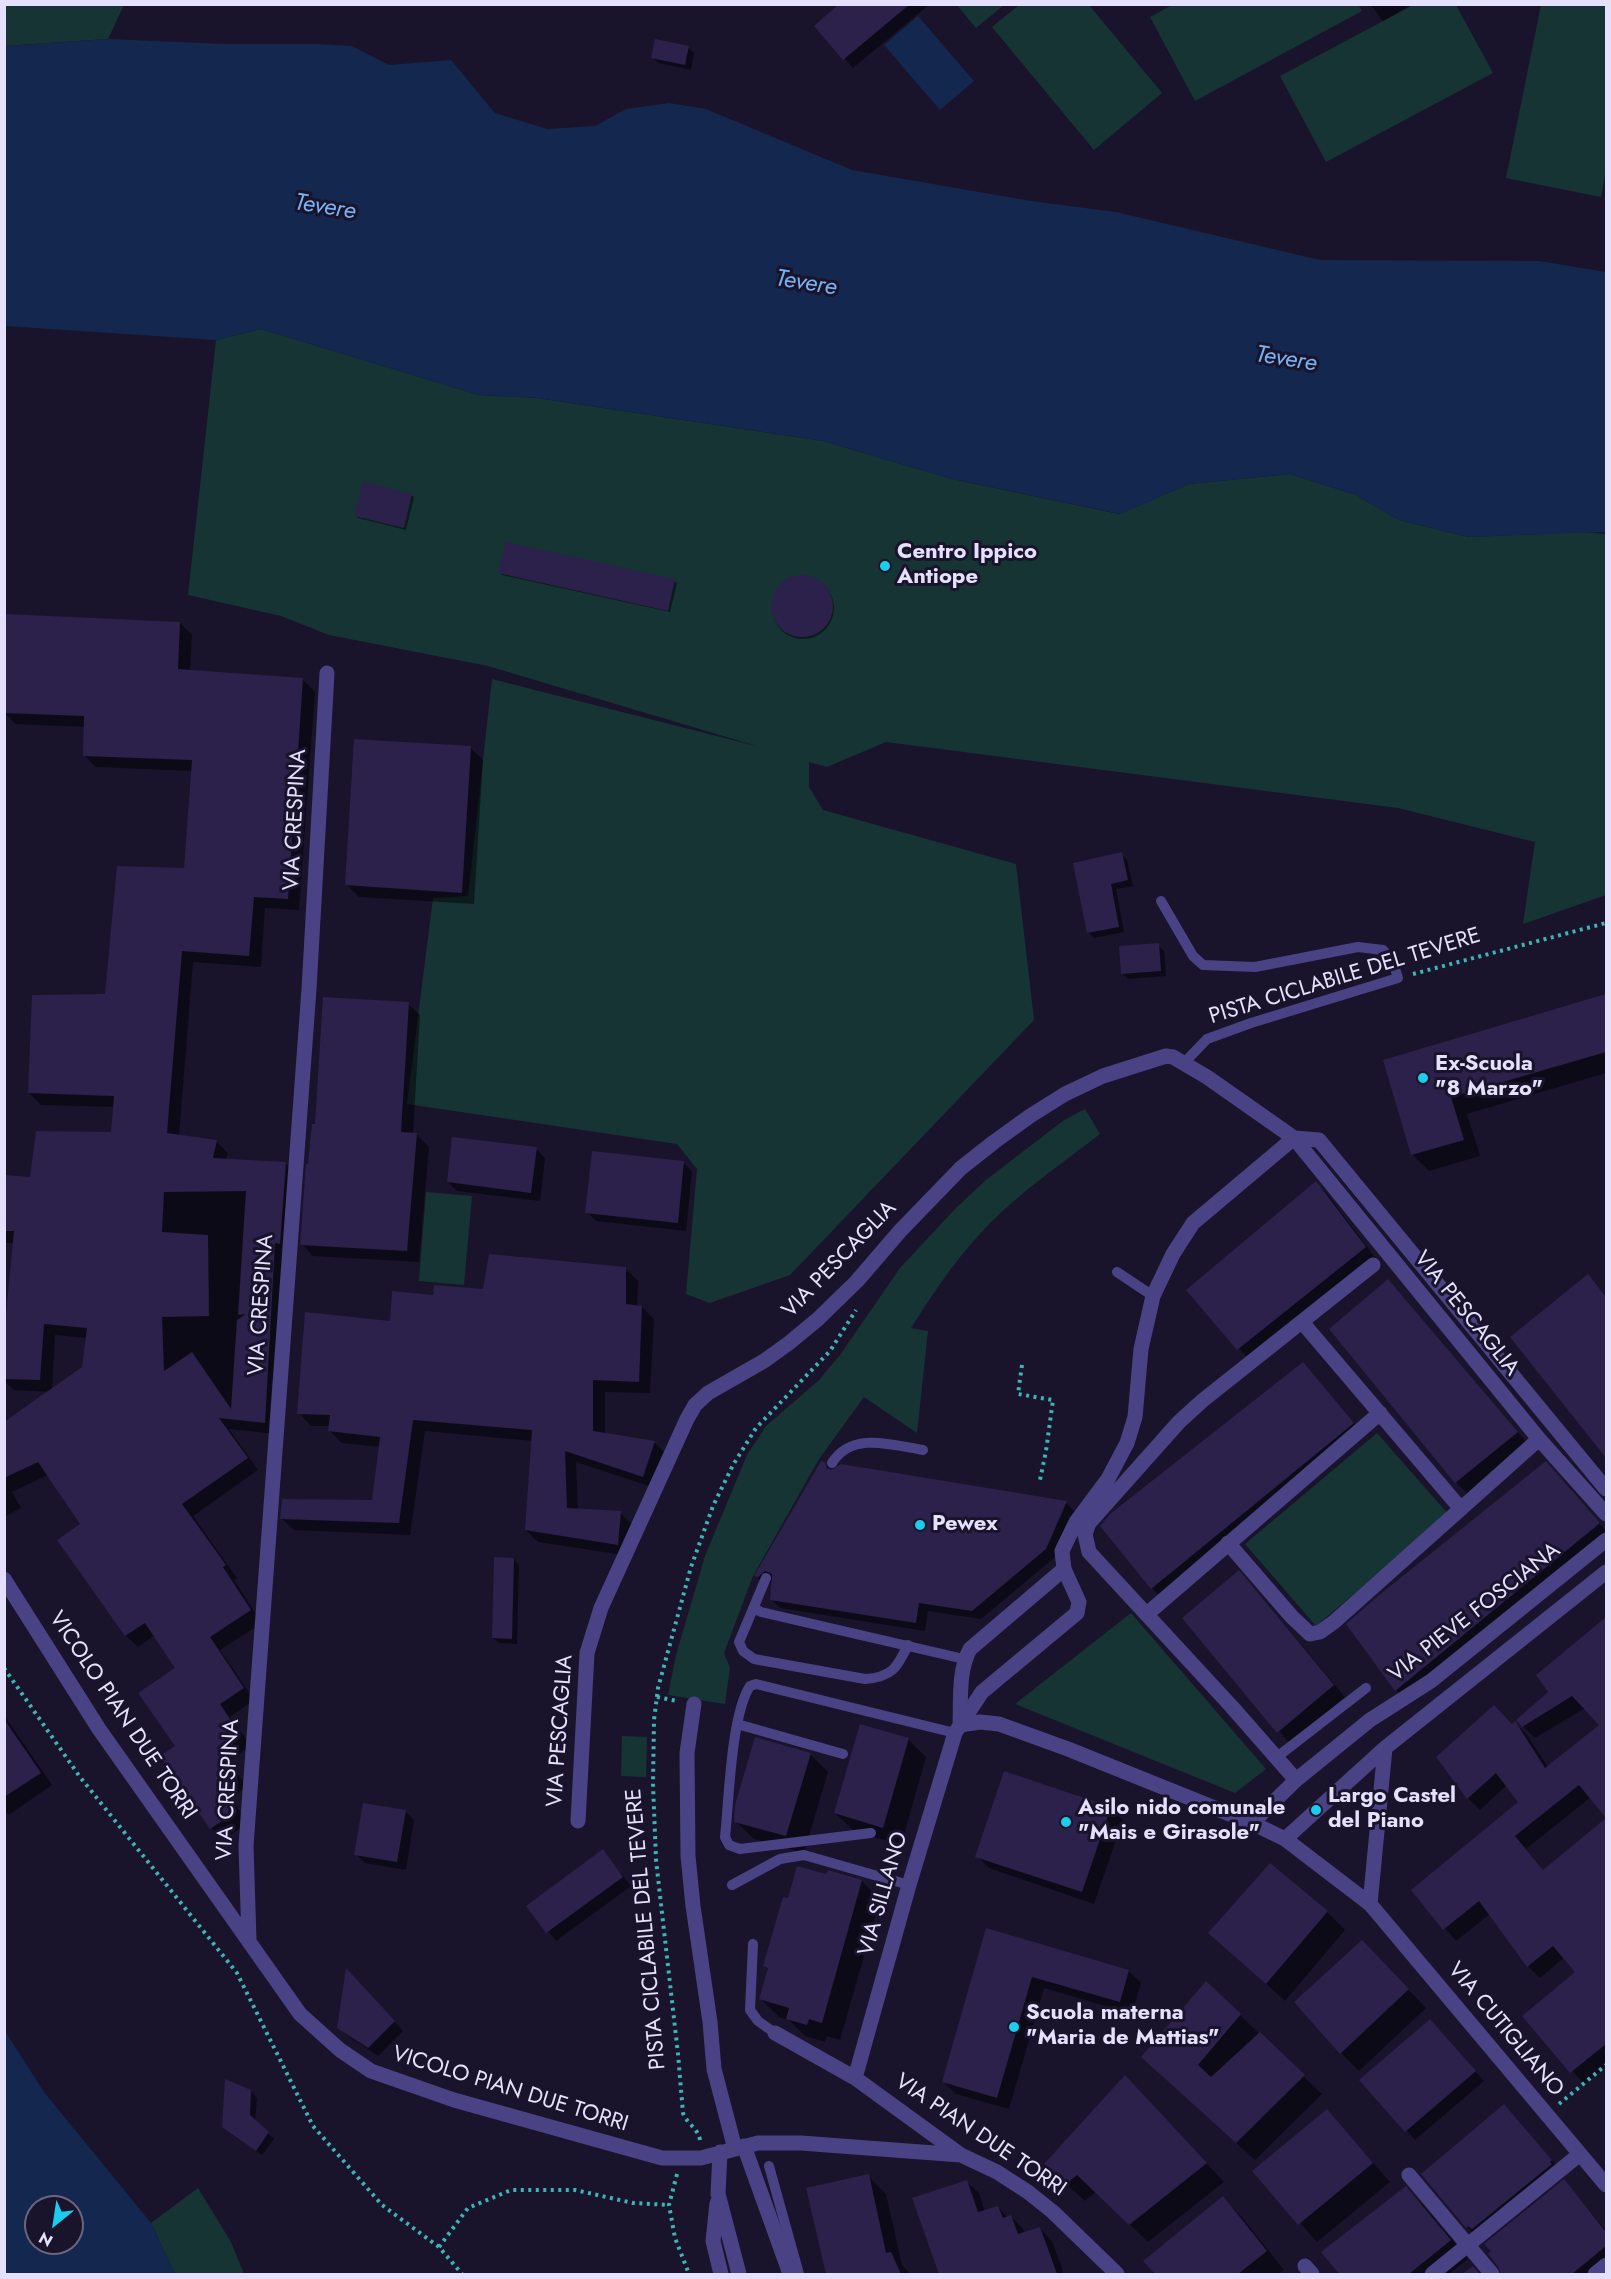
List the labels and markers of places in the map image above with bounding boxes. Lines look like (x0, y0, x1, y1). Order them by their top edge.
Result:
place label: Centro Ippico Antiope (897, 540, 1037, 592)
marker: Centro Ippico Antiope (878, 559, 892, 573)
place label: Ex-Scuola "8 Marzo" (1435, 1052, 1543, 1104)
marker: Ex-Scuola "8 Marzo" (1416, 1071, 1430, 1085)
place label: Pewex (932, 1512, 998, 1538)
marker: Pewex (913, 1518, 927, 1532)
place label: Largo Castel del Piano (1328, 1784, 1456, 1836)
place label: Asilo nido comunale "Mais e Girasole" (1078, 1796, 1285, 1848)
marker: Largo Castel del Piano (1309, 1803, 1323, 1817)
marker: Asilo nido comunale "Mais e Girasole" (1059, 1815, 1073, 1829)
place label: Scuola materna "Maria de Mattias" (1026, 2001, 1219, 2052)
marker: Scuola materna "Maria de Mattias" (1007, 2020, 1021, 2034)

